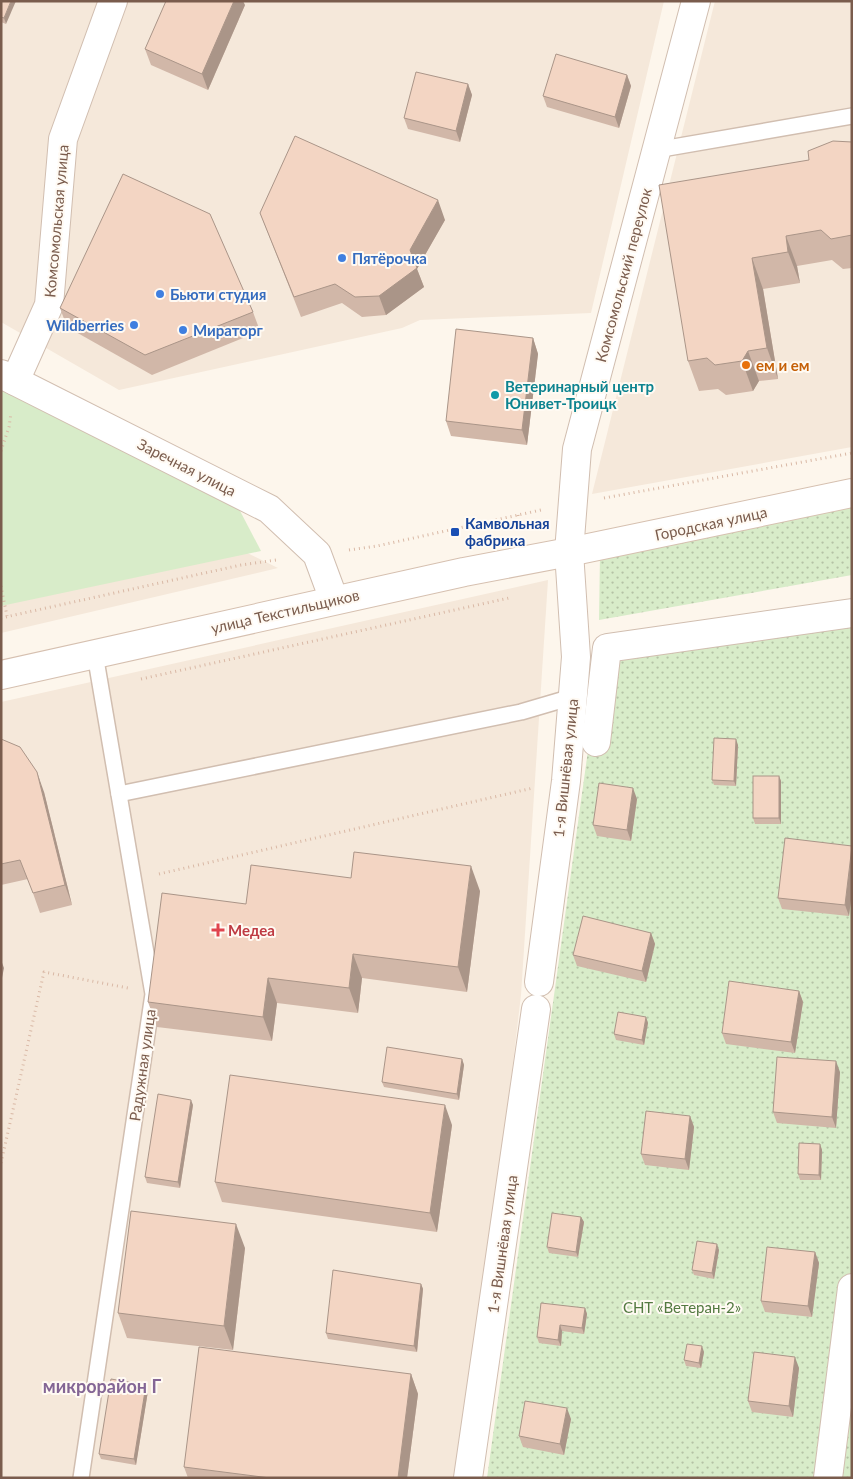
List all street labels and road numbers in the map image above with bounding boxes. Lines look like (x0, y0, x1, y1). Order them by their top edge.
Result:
street label: Комсомольская улица (40, 144, 72, 298)
street label: Комсомольский переулок (591, 186, 655, 364)
street label: Заречная улица (135, 434, 239, 500)
street label: Городская улица (653, 502, 769, 544)
street label: улица Текстильщиков (209, 585, 361, 637)
street label: 1-я Вишнёвая улица (549, 698, 581, 838)
street label: Радужная улица (125, 1008, 159, 1122)
street label: 1-я Вишнёвая улица (483, 1174, 521, 1314)

